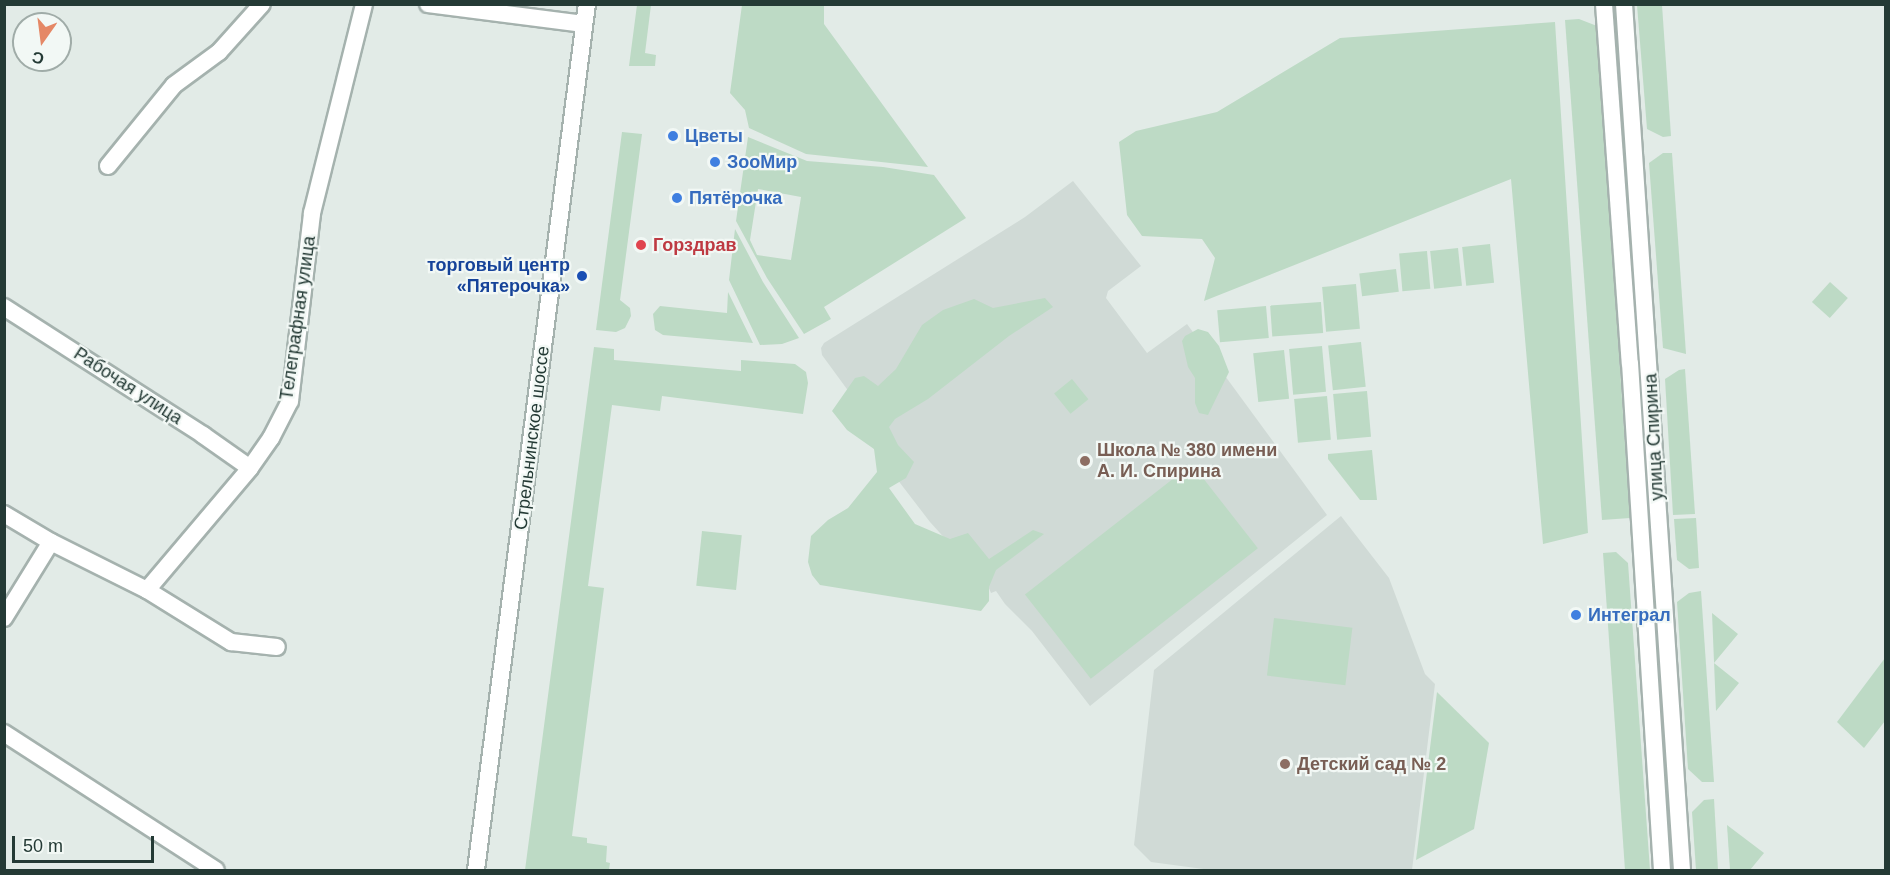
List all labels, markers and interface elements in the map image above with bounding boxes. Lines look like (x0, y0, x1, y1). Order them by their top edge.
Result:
north arrow (12, 12, 72, 72)
text: С (30, 48, 46, 68)
place label: Цветы (685, 125, 743, 147)
marker: Цветы (666, 129, 680, 143)
place label: ЗооМир (727, 151, 797, 173)
marker: ЗооМир (708, 155, 722, 169)
place label: Пятёрочка (689, 187, 782, 209)
marker: Пятёрочка (670, 191, 684, 205)
place label: Горздрав (653, 234, 737, 256)
street label: Телеграфная улица (276, 235, 320, 401)
marker: Горздрав (634, 238, 648, 252)
place label: торговый центр «Пятерочка» (427, 255, 570, 298)
marker: торговый центр «Пятерочка» (575, 269, 589, 283)
street label: Рабочая улица (70, 343, 186, 429)
street label: Стрельнинское шоссе (510, 345, 554, 531)
street label: улица Спирина (1640, 373, 1668, 501)
place label: Школа № 380 имени А. И. Спирина (1097, 440, 1277, 482)
marker: Школа № 380 имени А. И. Спирина (1078, 454, 1092, 468)
place label: Интеграл (1588, 604, 1671, 626)
marker: Интеграл (1569, 608, 1583, 622)
place label: Детский сад № 2 (1297, 753, 1446, 775)
marker: Детский сад № 2 (1278, 757, 1292, 771)
scale bar (15, 824, 158, 862)
text: 50 m (23, 836, 63, 856)

